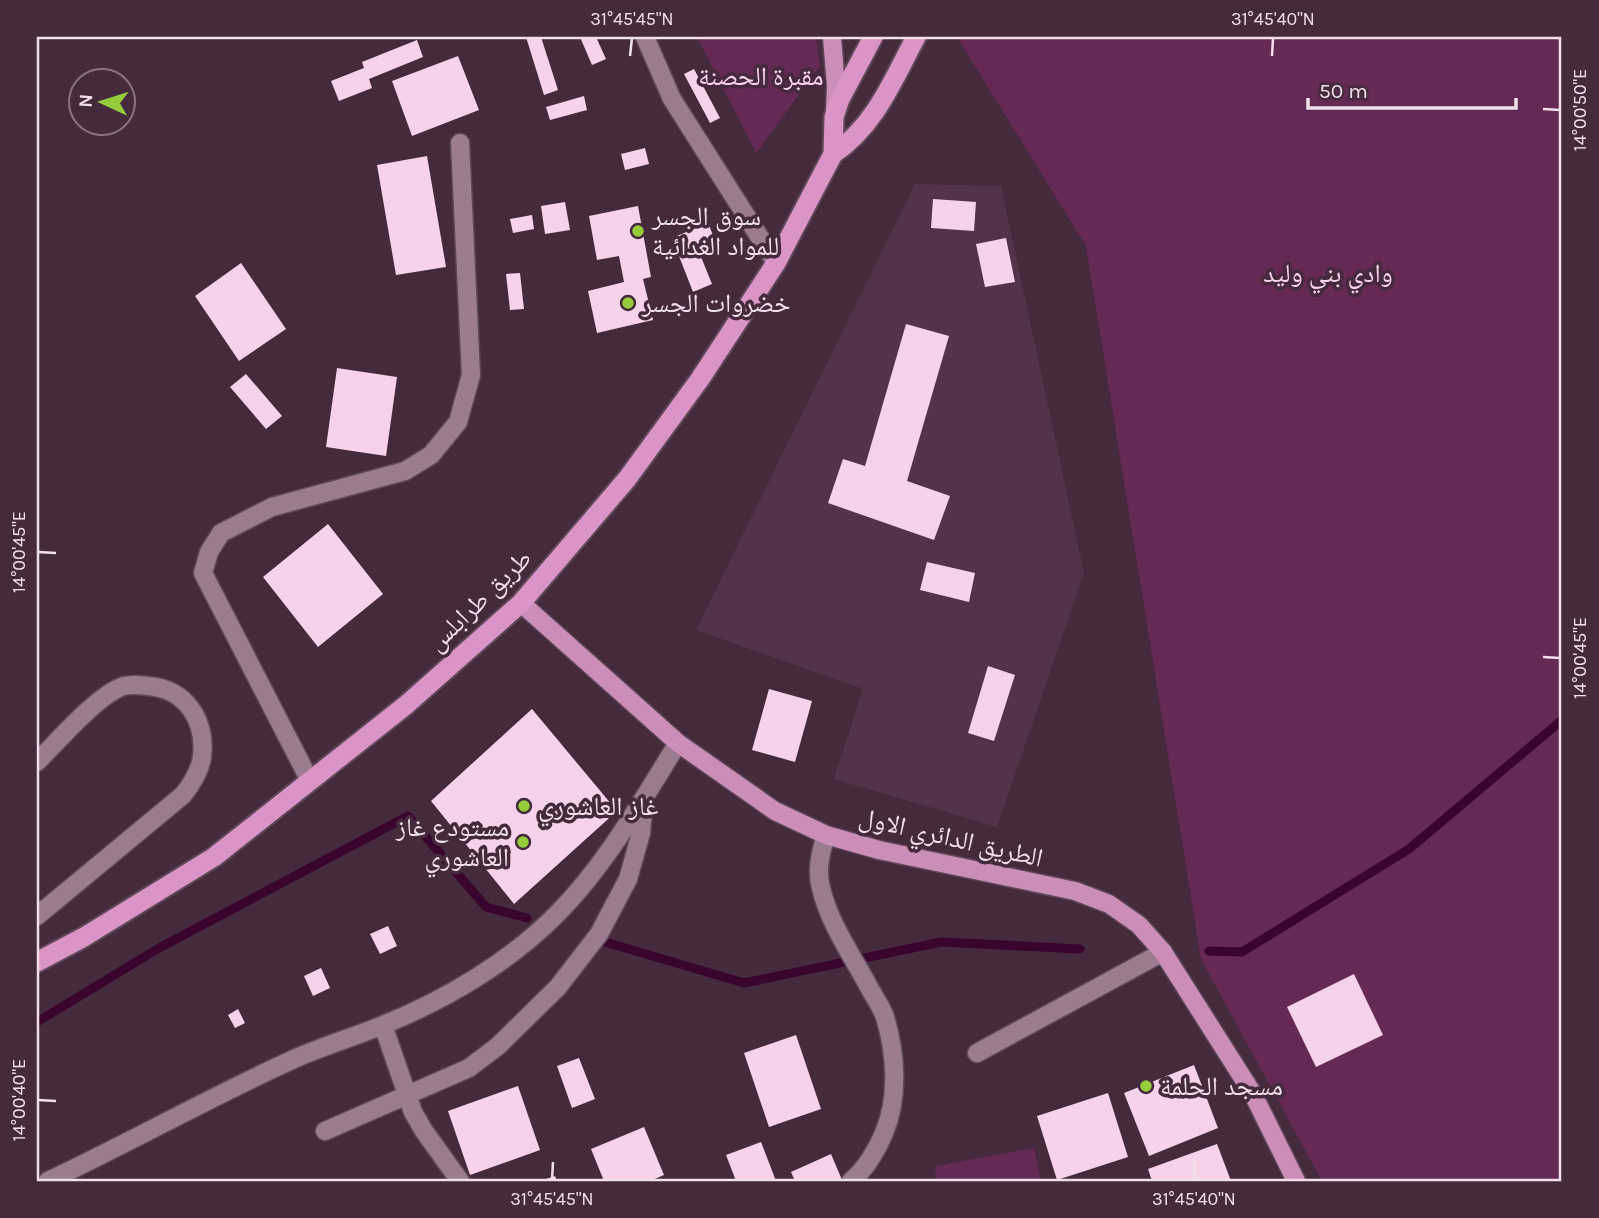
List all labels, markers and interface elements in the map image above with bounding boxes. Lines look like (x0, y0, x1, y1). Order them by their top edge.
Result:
text: 31°45'45"N (590, 8, 674, 30)
text: 31°45'40"N (1231, 8, 1315, 30)
park label: مقبرة الحصنة (698, 61, 824, 92)
north arrow (66, 66, 136, 136)
scale bar (1308, 66, 1517, 110)
text: 14°00'50"E (1569, 69, 1591, 151)
text: 50 m (1319, 79, 1368, 103)
text: N (75, 93, 97, 108)
place label: سوق الجسر للمواد الغدائية (651, 201, 779, 262)
marker: سوق الجسر للمواد الغدائية (630, 223, 646, 239)
park label: وادي بني وليد (1263, 258, 1393, 294)
place label: خضروات الجسر (641, 288, 791, 319)
marker: خضروات الجسر (620, 295, 636, 311)
text: 14°00'45"E (8, 511, 30, 593)
street label: طريق طرابلس (421, 543, 538, 658)
text: 14°00'45"E (1569, 617, 1591, 699)
place label: غاز العاشوري (538, 791, 658, 827)
marker: غاز العاشوري (516, 798, 532, 814)
street label: الطريق الدائري الاول (855, 801, 1046, 878)
place label: مستودع غاز العاشوري (395, 812, 509, 878)
marker: مستودع غاز العاشوري (515, 834, 531, 850)
text: 14°00'40"E (8, 1059, 30, 1141)
place label: مسجد الحلمة (1160, 1071, 1283, 1102)
marker: مسجد الحلمة (1138, 1078, 1154, 1094)
text: 31°45'45"N (510, 1188, 594, 1210)
text: 31°45'40"N (1152, 1188, 1236, 1210)

